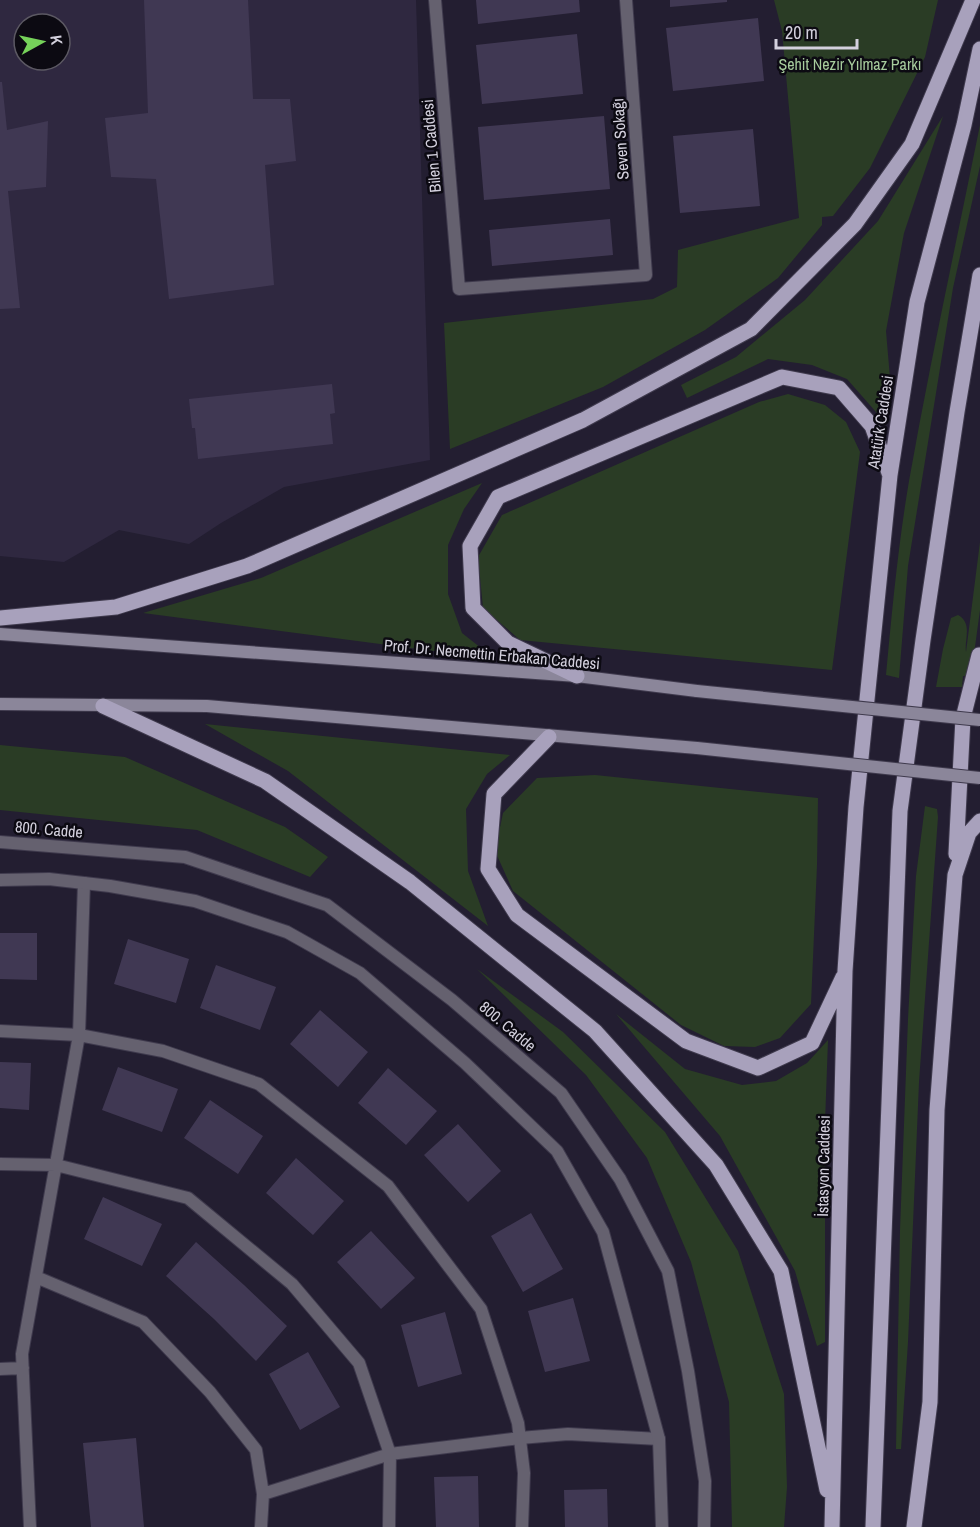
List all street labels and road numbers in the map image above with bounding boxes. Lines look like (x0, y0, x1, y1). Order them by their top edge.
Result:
street label: Seven Sokağı (606, 97, 634, 181)
street label: Bilen 1 Caddesi (416, 99, 446, 193)
street label: Atatürk Caddesi (862, 374, 898, 471)
street label: Prof. Dr. Necmettin Erbakan Caddesi (383, 634, 601, 674)
street label: 800. Cadde (14, 815, 84, 843)
street label: 800. Cadde (475, 996, 541, 1056)
street label: İstasyon Caddesi (811, 1115, 835, 1217)

